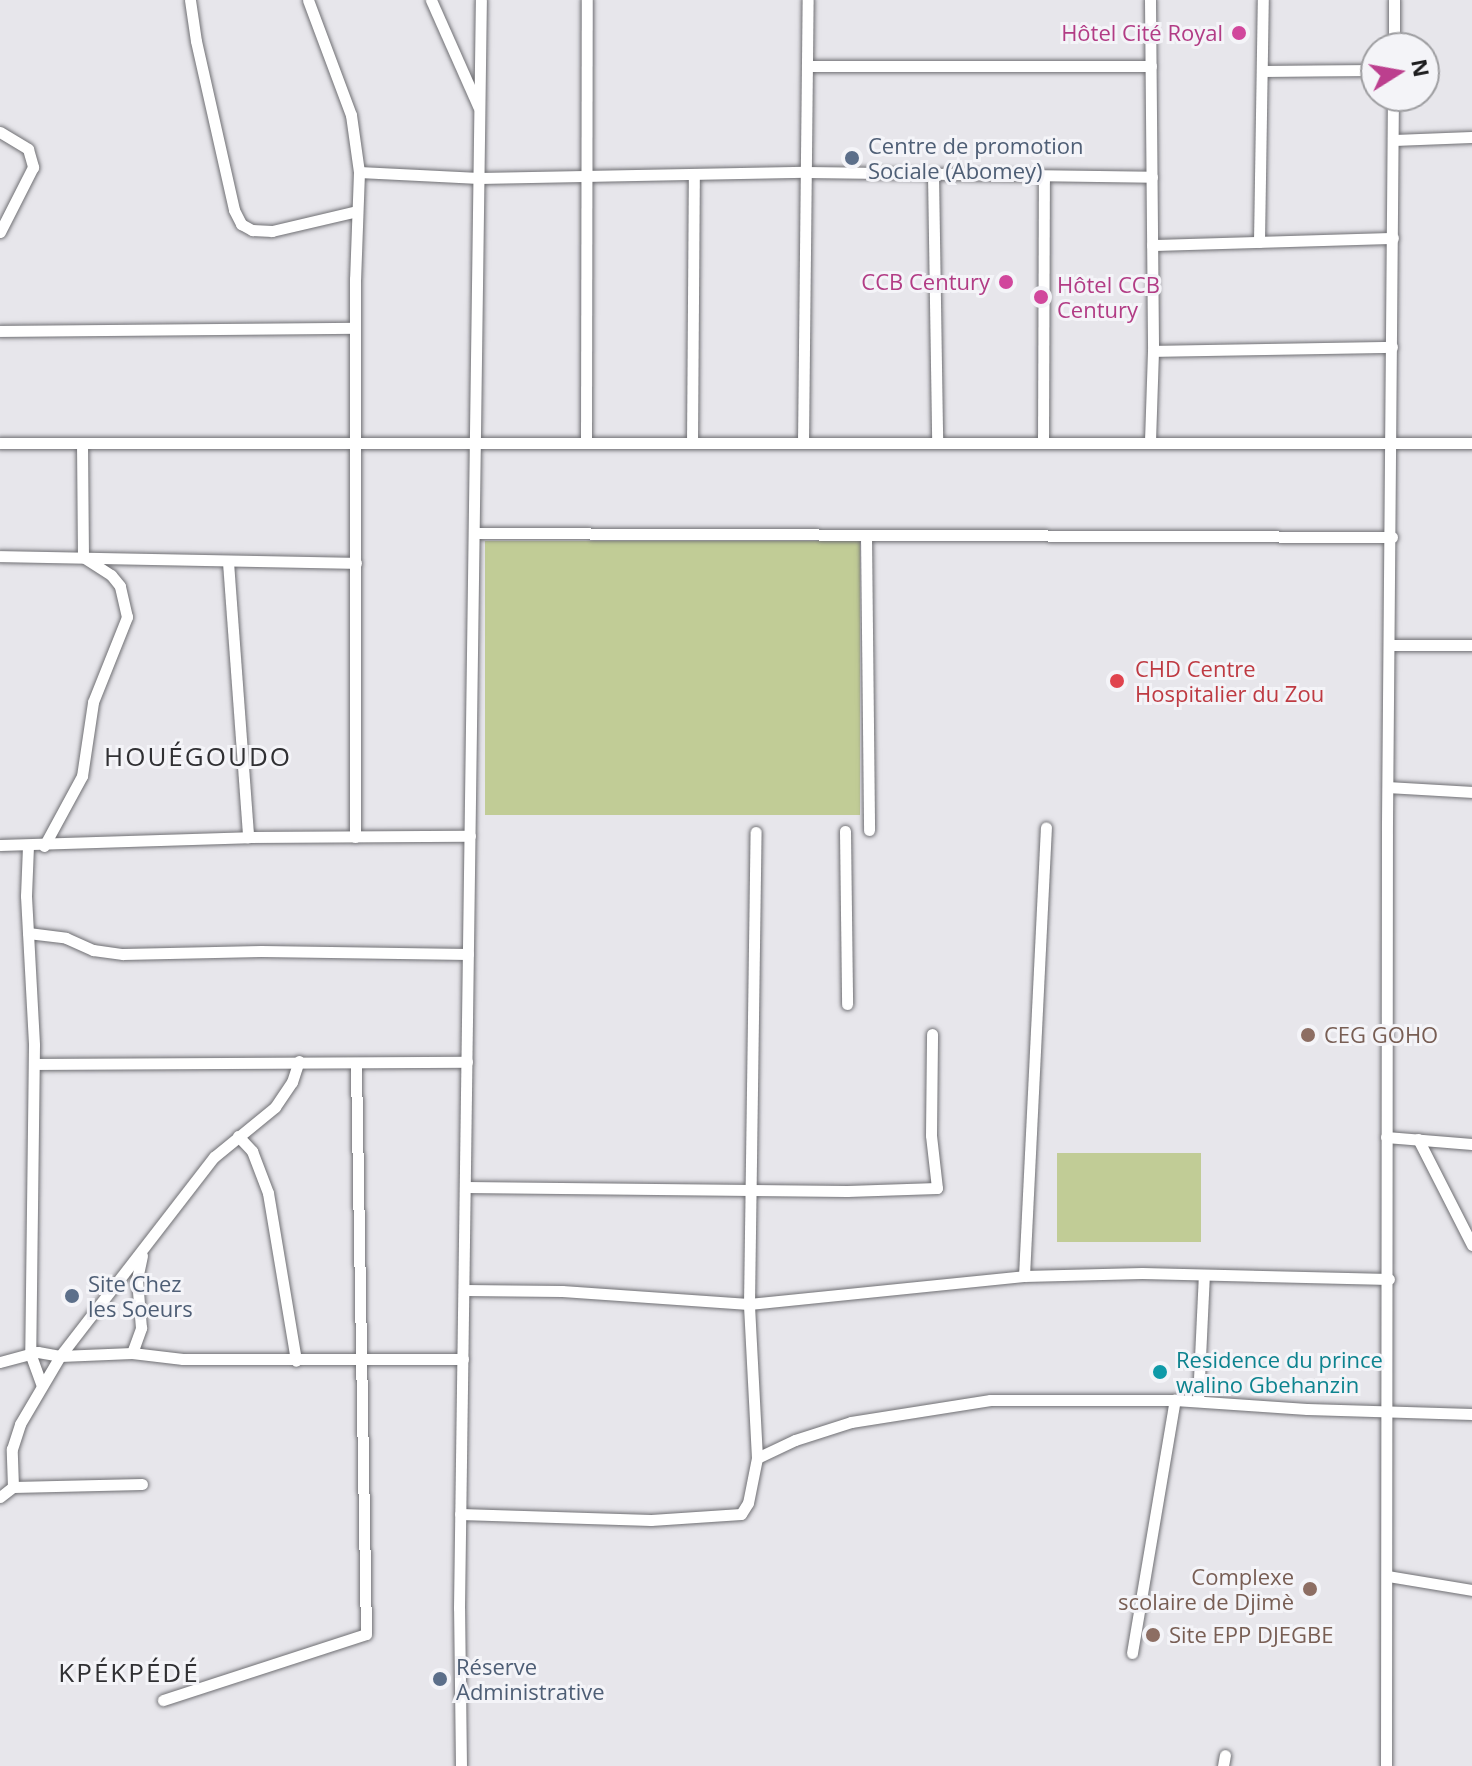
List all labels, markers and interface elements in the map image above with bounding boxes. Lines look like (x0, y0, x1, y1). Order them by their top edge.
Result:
place label: Hôtel Cité Royal (1061, 20, 1223, 46)
marker: Hôtel Cité Royal (1230, 24, 1248, 42)
north arrow (1360, 32, 1440, 112)
text: N (1405, 56, 1438, 79)
place label: Centre de promotion Sociale (Abomey) (868, 132, 1084, 184)
marker: Centre de promotion Sociale (Abomey) (843, 149, 861, 167)
place label: CCB Century (861, 269, 990, 295)
place label: Hôtel CCB Century (1057, 271, 1160, 322)
marker: CCB Century (997, 273, 1015, 291)
marker: Hôtel CCB Century (1032, 288, 1050, 306)
place label: CHD Centre Hospitalier du Zou (1135, 655, 1324, 706)
marker: CHD Centre Hospitalier du Zou (1106, 670, 1128, 692)
district label: HOUÉGOUDO (104, 741, 292, 773)
place label: CEG GOHO (1324, 1022, 1438, 1048)
marker: CEG GOHO (1299, 1026, 1317, 1044)
place label: Site Chez les Soeurs (88, 1270, 193, 1322)
marker: Site Chez les Soeurs (63, 1287, 81, 1305)
place label: Residence du prince walino Gbehanzin (1176, 1346, 1383, 1398)
marker: Residence du prince walino Gbehanzin (1151, 1363, 1169, 1381)
place label: Complexe scolaire de Djimè (1118, 1563, 1294, 1614)
marker: Complexe scolaire de Djimè (1301, 1580, 1319, 1598)
place label: Site EPP DJEGBE (1169, 1622, 1333, 1648)
marker: Site EPP DJEGBE (1144, 1626, 1162, 1644)
place label: Réserve Administrative (456, 1653, 605, 1704)
district label: KPÉKPÉDÉ (58, 1657, 200, 1689)
marker: Réserve Administrative (431, 1670, 449, 1688)

